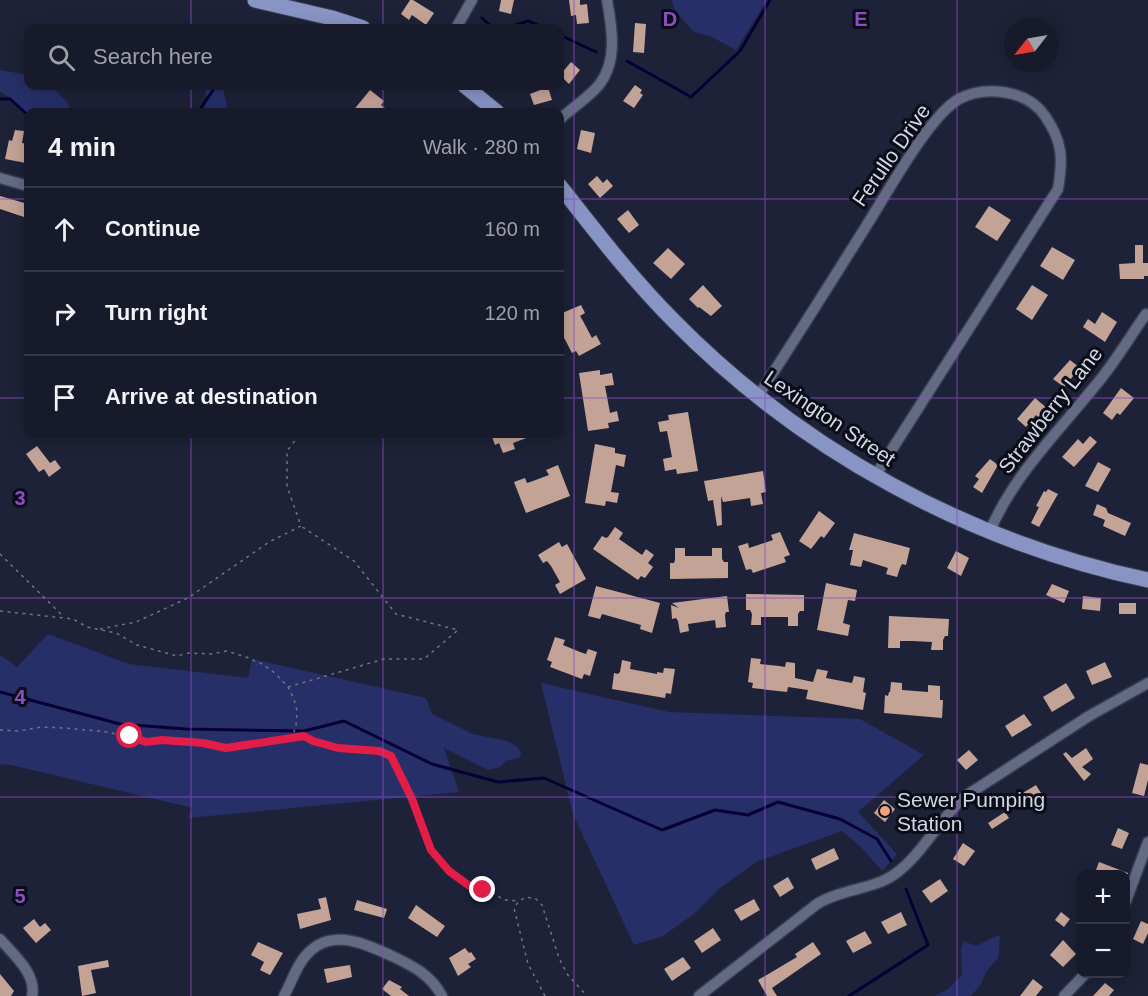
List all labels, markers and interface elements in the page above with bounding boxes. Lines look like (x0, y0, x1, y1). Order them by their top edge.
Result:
text: D (663, 8, 677, 30)
text: E (854, 8, 868, 30)
north arrow (1004, 18, 1058, 72)
search box (24, 24, 564, 90)
icon: search (45, 41, 78, 74)
text: Search here (93, 44, 213, 69)
street label: Ferullo Drive (847, 100, 935, 210)
text: 4 min (48, 132, 116, 162)
text: Walk · 280 m (423, 136, 540, 158)
icon: ahead (48, 213, 81, 246)
text: Continue (105, 216, 200, 241)
text: 160 m (484, 218, 540, 240)
icon: right (48, 297, 81, 330)
text: Turn right (105, 300, 207, 325)
text: 120 m (484, 302, 540, 324)
street label: Strawberry Lane (994, 342, 1106, 478)
street label: Lexington Street (760, 366, 900, 470)
icon: arrive (48, 381, 81, 414)
text: Arrive at destination (105, 384, 318, 409)
text: 3 (14, 487, 26, 509)
text: 4 (14, 686, 26, 708)
route start (116, 722, 142, 748)
place label: Sewer Pumping Station (897, 788, 1045, 835)
marker: Sewer Pumping Station (878, 804, 892, 818)
map controls (1076, 870, 1130, 978)
button: + (1076, 870, 1130, 924)
route end (469, 876, 495, 902)
text: 5 (14, 885, 26, 907)
button: − (1076, 924, 1130, 978)

